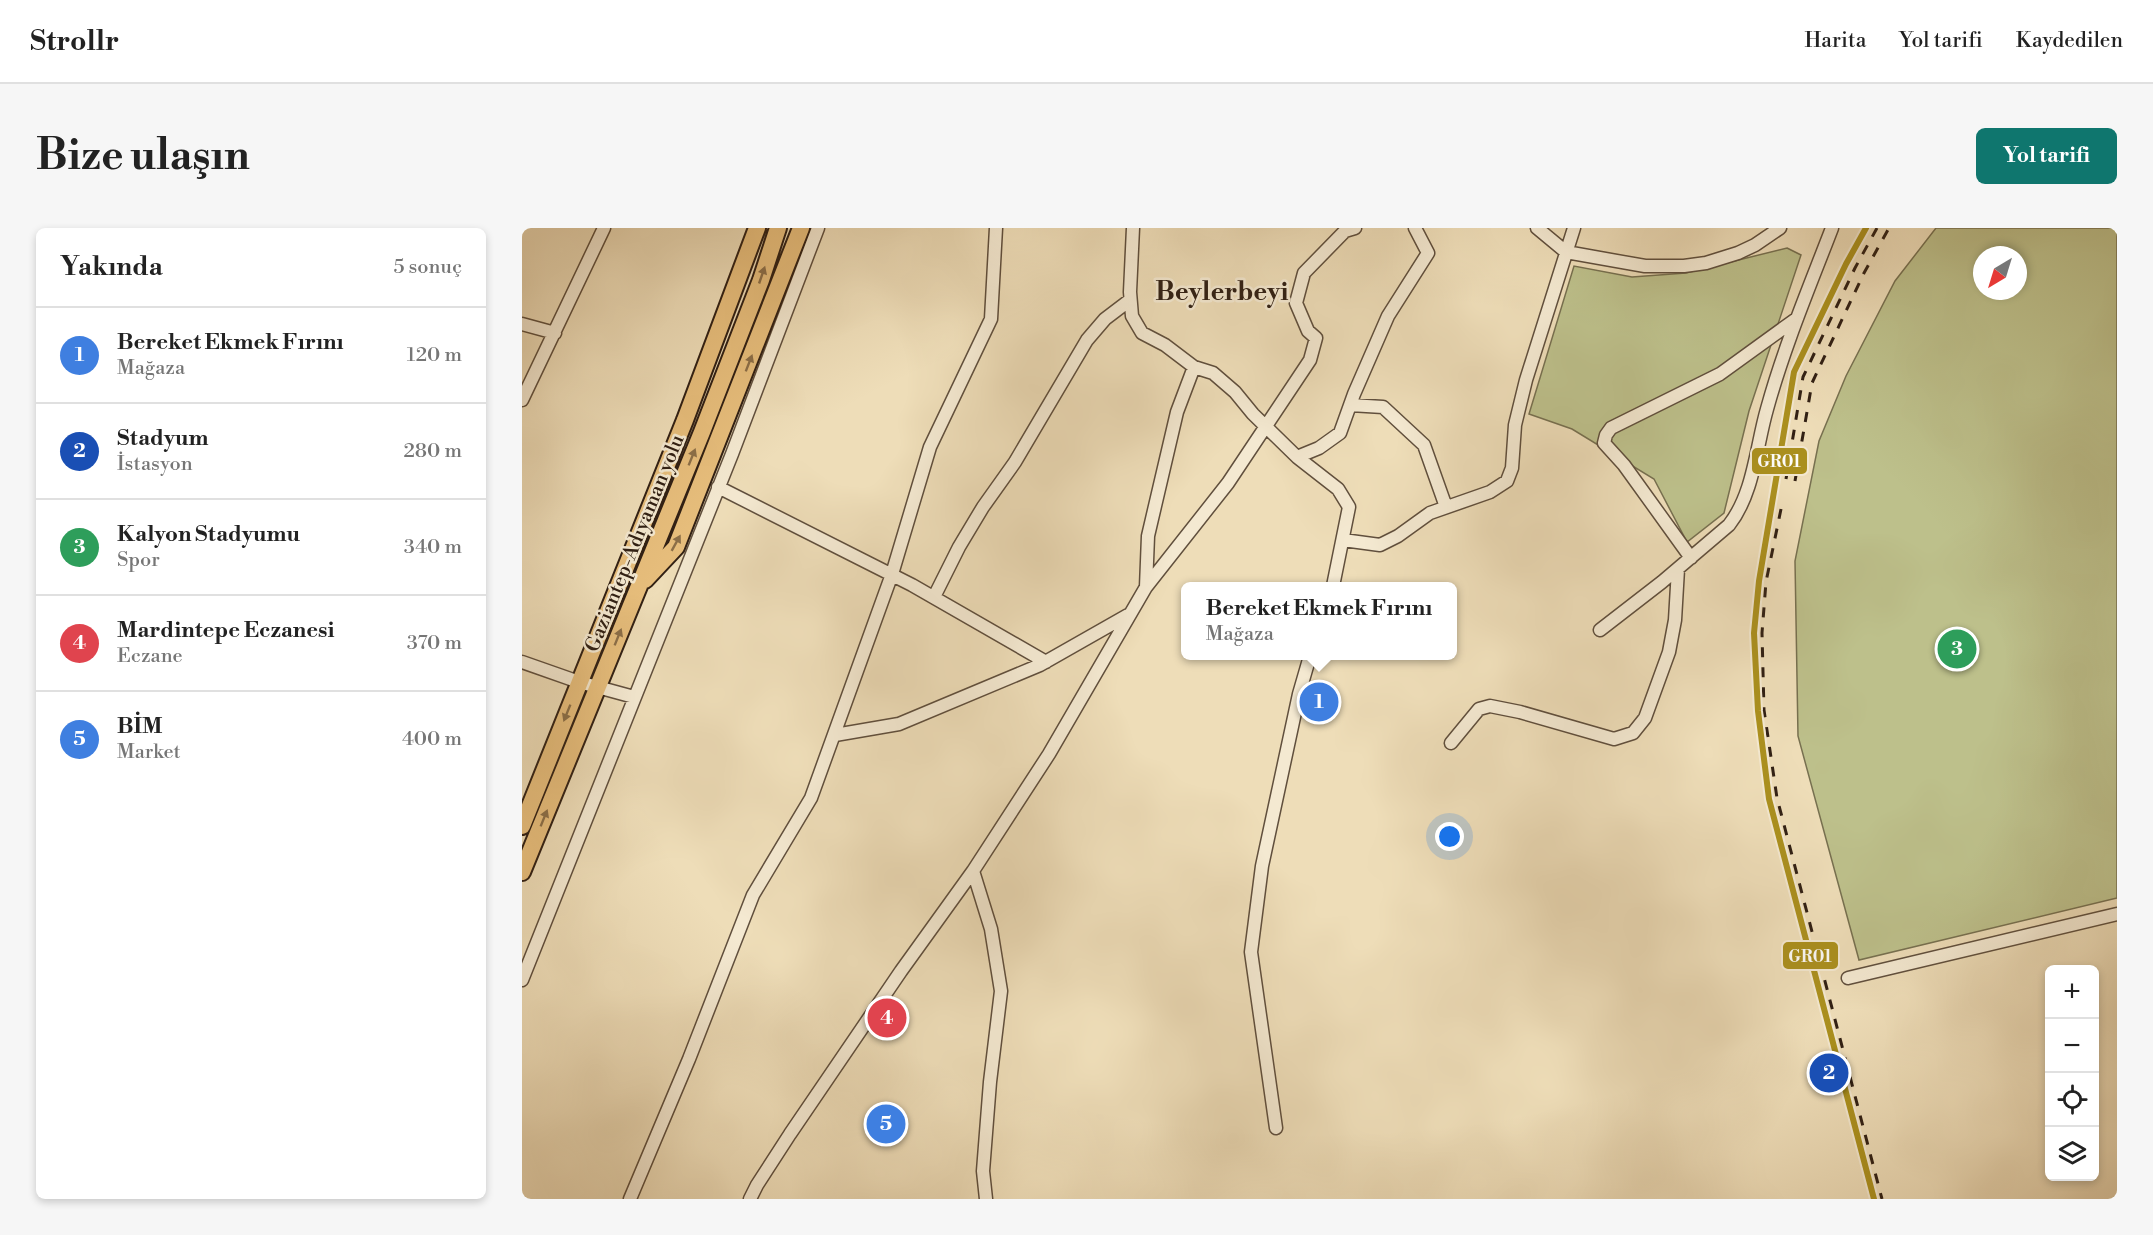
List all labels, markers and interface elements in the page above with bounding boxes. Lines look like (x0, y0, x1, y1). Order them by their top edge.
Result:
text: Strollr (30, 24, 119, 59)
text: Harita (1804, 28, 1866, 54)
text: Yol tarifi (1899, 28, 1983, 54)
text: Kaydedilen (2016, 28, 2123, 54)
button: Yol tarifi (1976, 128, 2117, 184)
text: Bize ulaşın (36, 130, 250, 183)
north arrow (1973, 246, 2027, 300)
text: Yakında (60, 251, 163, 283)
text: 5 sonuç (393, 255, 462, 280)
one-way arrow (758, 266, 768, 284)
district label: Beylerbeyi (1155, 276, 1289, 308)
text: Bereket Ekmek Fırını (117, 329, 343, 356)
text: 1 (75, 343, 84, 368)
text: 120 m (407, 343, 462, 368)
one-way arrow (745, 353, 755, 371)
text: Mağaza (117, 356, 185, 381)
text: Stadyum (117, 425, 209, 452)
street label: Gaziantep-Adıyaman yolu (580, 431, 691, 656)
text: 2 (73, 439, 86, 464)
text: 280 m (403, 439, 462, 464)
one-way arrow (687, 447, 697, 465)
line badge: GR01 (1751, 447, 1808, 475)
text: İstasyon (117, 452, 193, 477)
text: GR01 (1757, 452, 1801, 472)
text: Kalyon Stadyumu (117, 521, 300, 548)
one-way arrow (671, 534, 681, 551)
text: 3 (73, 535, 86, 560)
text: 340 m (404, 535, 462, 560)
text: Spor (117, 548, 160, 573)
popup (1181, 582, 1457, 660)
text: Bereket Ekmek Fırını (1206, 595, 1432, 622)
text: Mardintepe Eczanesi (117, 617, 335, 644)
text: Mağaza (1206, 622, 1274, 647)
pin: 3 (1938, 626, 1976, 672)
one-way arrow (614, 628, 623, 646)
text: 4 (73, 631, 86, 656)
text: 370 m (407, 631, 462, 656)
text: Eczane (117, 644, 183, 669)
pin: 1 (1300, 680, 1338, 724)
one-way arrow (562, 704, 572, 722)
text: BİM (117, 713, 162, 740)
text: 5 (73, 727, 86, 752)
text: 400 m (402, 727, 462, 752)
text: Market (117, 740, 181, 765)
one-way arrow (539, 808, 549, 826)
your location (1435, 822, 1464, 851)
line badge: GR01 (1782, 941, 1839, 970)
text: GR01 (1788, 947, 1832, 967)
map controls (2045, 965, 2099, 1181)
button: + (2045, 965, 2099, 1019)
pin: 4 (868, 996, 907, 1040)
button: − (2045, 1019, 2099, 1073)
pin: 2 (1810, 1050, 1848, 1096)
button: locate (2045, 1073, 2099, 1127)
pin: 5 (866, 1102, 906, 1146)
button: layers (2045, 1127, 2099, 1181)

